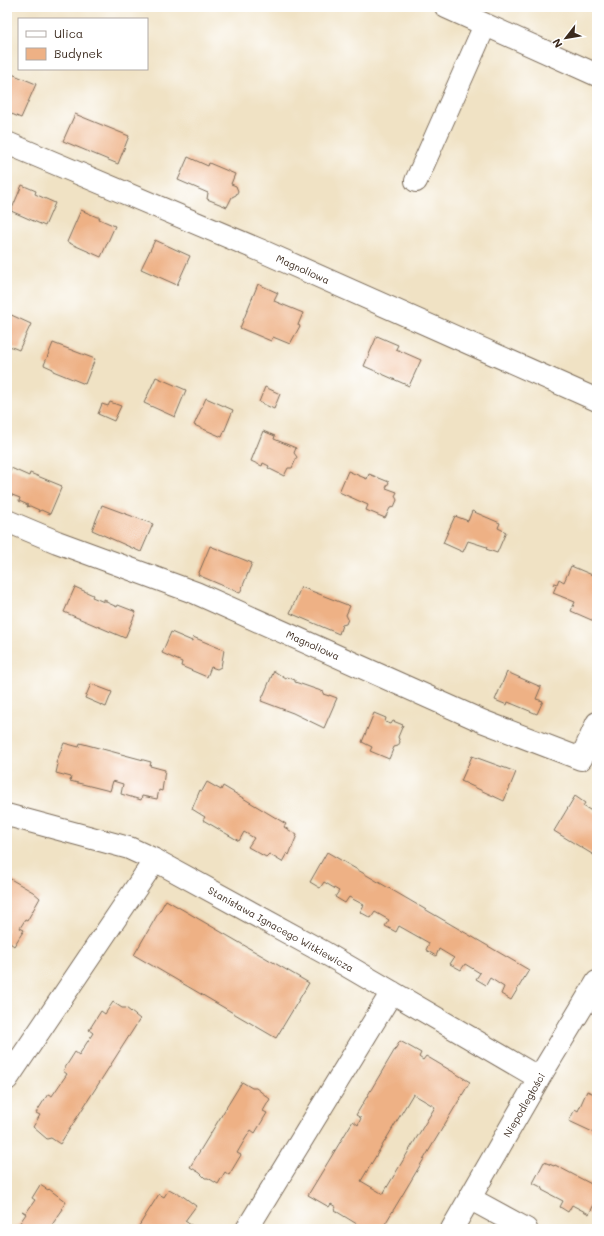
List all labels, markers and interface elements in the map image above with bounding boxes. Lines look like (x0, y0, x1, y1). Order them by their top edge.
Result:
legend (18, 18, 148, 70)
north arrow (546, 18, 586, 58)
text: Ulica (54, 25, 83, 41)
text: N (548, 36, 566, 51)
text: Budynek (54, 45, 102, 61)
street label: Magnoliowa (274, 251, 332, 287)
street label: Magnoliowa (284, 627, 342, 663)
street label: Stanisława Ignacego Witkiewicza (206, 883, 356, 975)
street label: Niepodległości (500, 1070, 548, 1140)

